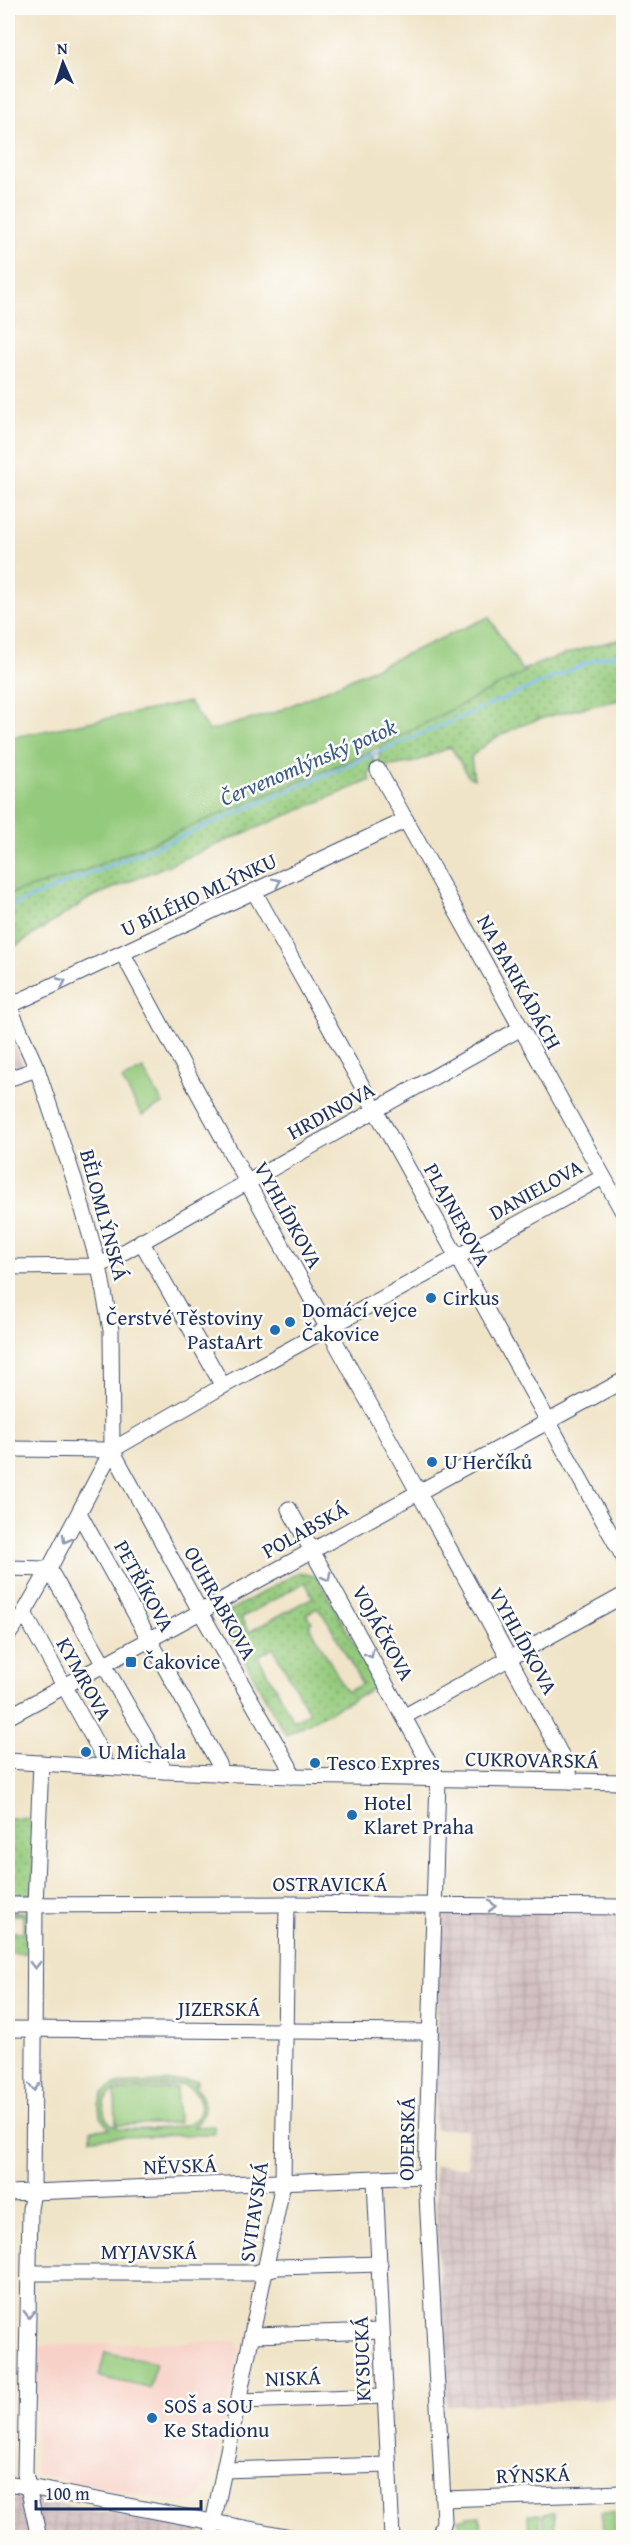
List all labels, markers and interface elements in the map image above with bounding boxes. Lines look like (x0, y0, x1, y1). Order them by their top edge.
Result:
north arrow (33, 33, 93, 93)
text: N (56, 36, 68, 60)
water label: Červenomlýnský potok (215, 710, 402, 814)
street label: U BÍLÉHO MLÝNKU (116, 845, 282, 944)
one-way arrow (270, 878, 281, 890)
street label: NA BARIKÁDÁCH (469, 909, 569, 1055)
one-way arrow (55, 977, 66, 989)
street label: HRDINOVA (281, 1074, 380, 1147)
street label: BĚLOMLÝNSKÁ (72, 1146, 137, 1284)
street label: DANIELOVA (483, 1151, 588, 1228)
street label: VYHLÍDKOVA (246, 1156, 331, 1274)
street label: PLAJNEROVA (416, 1157, 499, 1272)
place label: Cirkus (443, 1282, 499, 1313)
marker: Cirkus (424, 1291, 438, 1305)
place label: Domácí vejce Čakovice (302, 1294, 417, 1349)
place label: Čerstvé Těstoviny PastaArt (106, 1302, 264, 1357)
marker: Domácí vejce Čakovice (283, 1315, 297, 1329)
marker: Čerstvé Těstoviny PastaArt (268, 1323, 282, 1337)
place label: U Herčíků (444, 1446, 533, 1477)
marker: U Herčíků (425, 1455, 439, 1469)
street label: POLABSKÁ (256, 1493, 354, 1566)
one-way arrow (62, 1533, 73, 1543)
street label: PETŘÍKOVA (106, 1534, 183, 1638)
street label: OUHRABKOVA (176, 1540, 265, 1665)
one-way arrow (320, 1571, 331, 1581)
street label: VOJÁČKOVA (344, 1579, 423, 1686)
street label: VYHLÍDKOVA (481, 1582, 566, 1700)
street label: KYMROVA (49, 1631, 120, 1726)
place label: Čakovice (143, 1646, 221, 1677)
one-way arrow (363, 1648, 374, 1658)
marker: Čakovice (124, 1655, 138, 1669)
place label: U Michala (98, 1736, 186, 1767)
street label: CUKROVARSKÁ (465, 1743, 599, 1776)
marker: U Michala (79, 1745, 93, 1759)
place label: Tesco Expres (327, 1747, 440, 1778)
marker: Tesco Expres (308, 1756, 322, 1770)
place label: Hotel Klaret Praha (364, 1787, 474, 1842)
marker: Hotel Klaret Praha (345, 1808, 359, 1822)
street label: OSTRAVICKÁ (273, 1868, 388, 1899)
one-way arrow (488, 1900, 497, 1912)
one-way arrow (29, 1960, 41, 1969)
street label: JIZERSKÁ (175, 1993, 260, 2024)
one-way arrow (28, 2083, 40, 2092)
street label: ODERSKÁ (390, 2097, 423, 2181)
street label: NĚVSKÁ (143, 2149, 218, 2182)
street label: SVITAVSKÁ (231, 2159, 276, 2264)
street label: MYJAVSKÁ (101, 2236, 198, 2267)
one-way arrow (22, 2309, 35, 2318)
street label: KYSUCKÁ (345, 2316, 378, 2402)
street label: NISKÁ (265, 2361, 322, 2394)
place label: SOŠ a SOU Ke Stadionu (164, 2390, 270, 2445)
marker: SOŠ a SOU Ke Stadionu (145, 2411, 159, 2425)
street label: RÝNSKÁ (496, 2458, 571, 2491)
scale bar (36, 2473, 201, 2511)
text: 100 m (45, 2480, 90, 2507)

